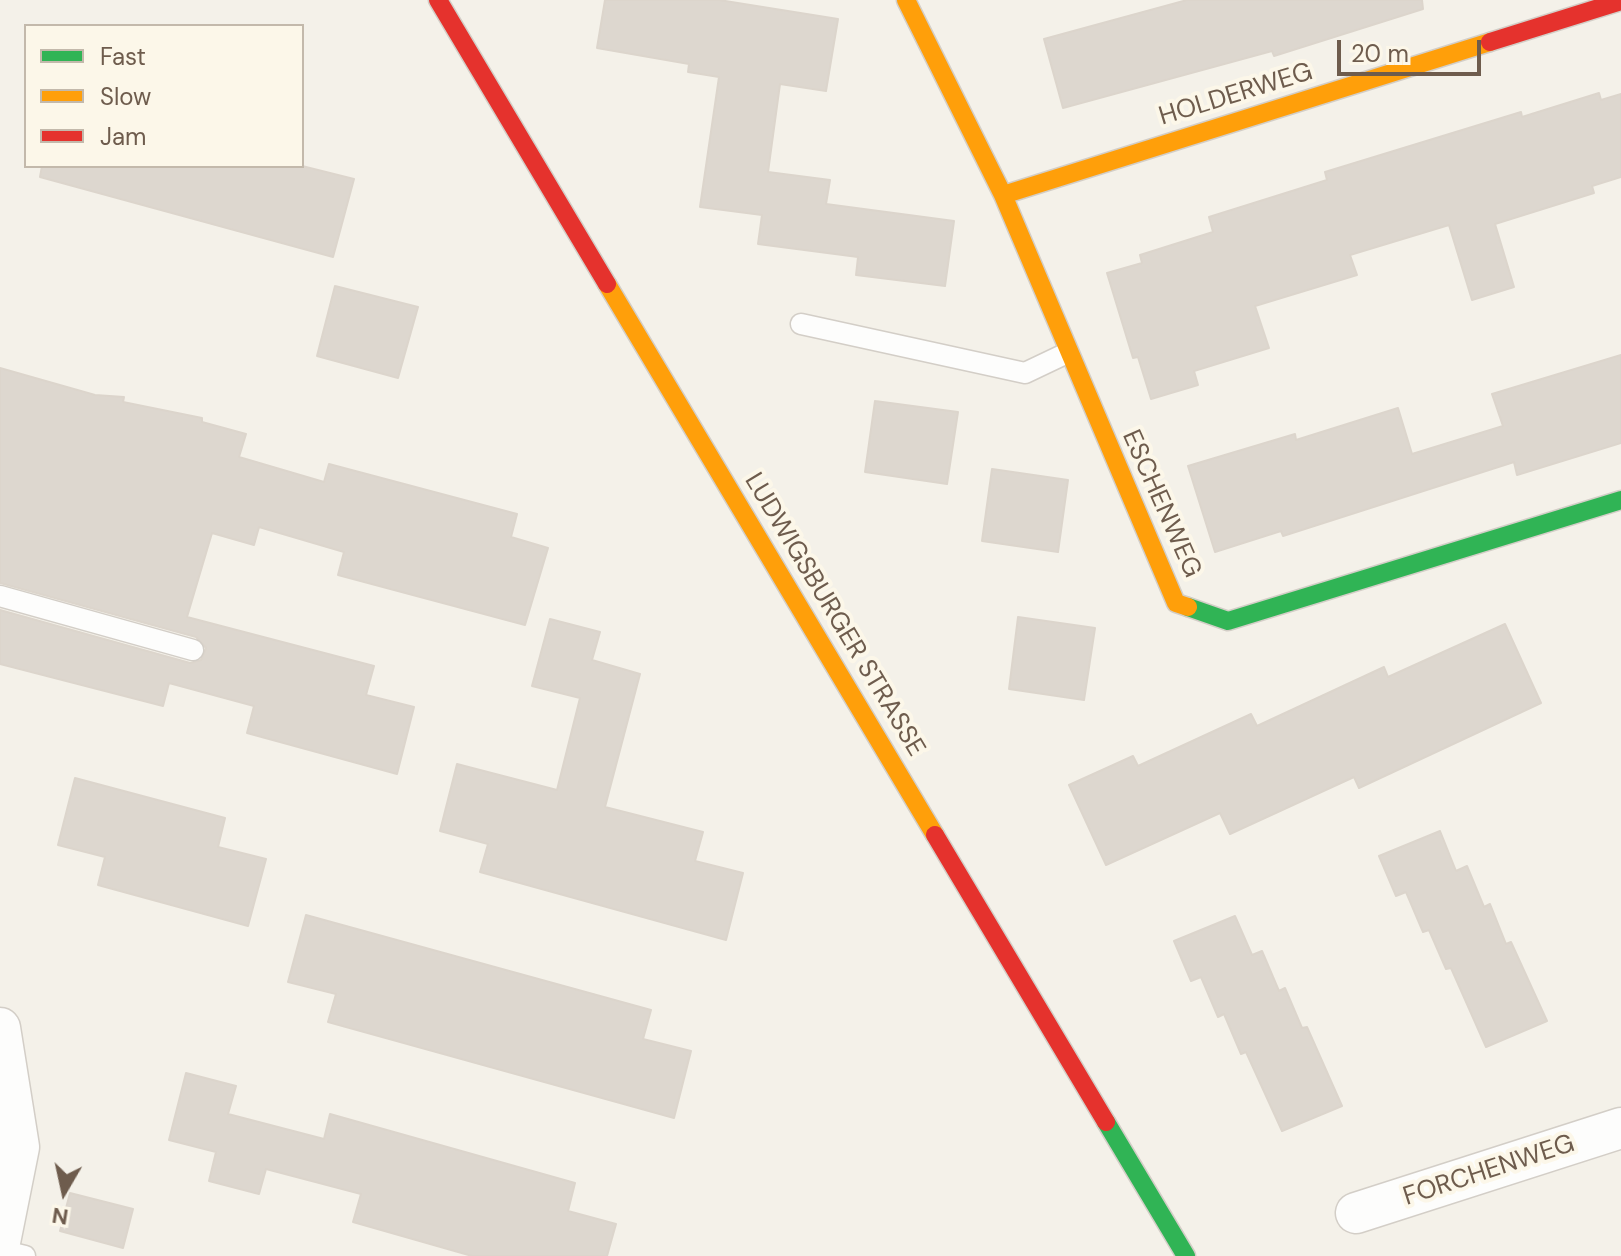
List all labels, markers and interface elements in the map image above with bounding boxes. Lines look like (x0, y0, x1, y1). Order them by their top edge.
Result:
legend (24, 24, 304, 168)
scale bar (1341, 24, 1485, 74)
text: 20 m (1351, 38, 1409, 69)
text: Fast (100, 41, 146, 72)
street label: HOLDERWEG (1156, 57, 1316, 133)
text: Slow (100, 81, 151, 112)
text: Jam (100, 121, 146, 152)
street label: ESCHENWEG (1115, 425, 1207, 583)
street label: LUDWIGSBURGER STRASSE (737, 468, 931, 762)
street label: FORCHENWEG (1400, 1129, 1578, 1213)
north arrow (24, 1152, 104, 1232)
text: N (50, 1201, 70, 1232)

